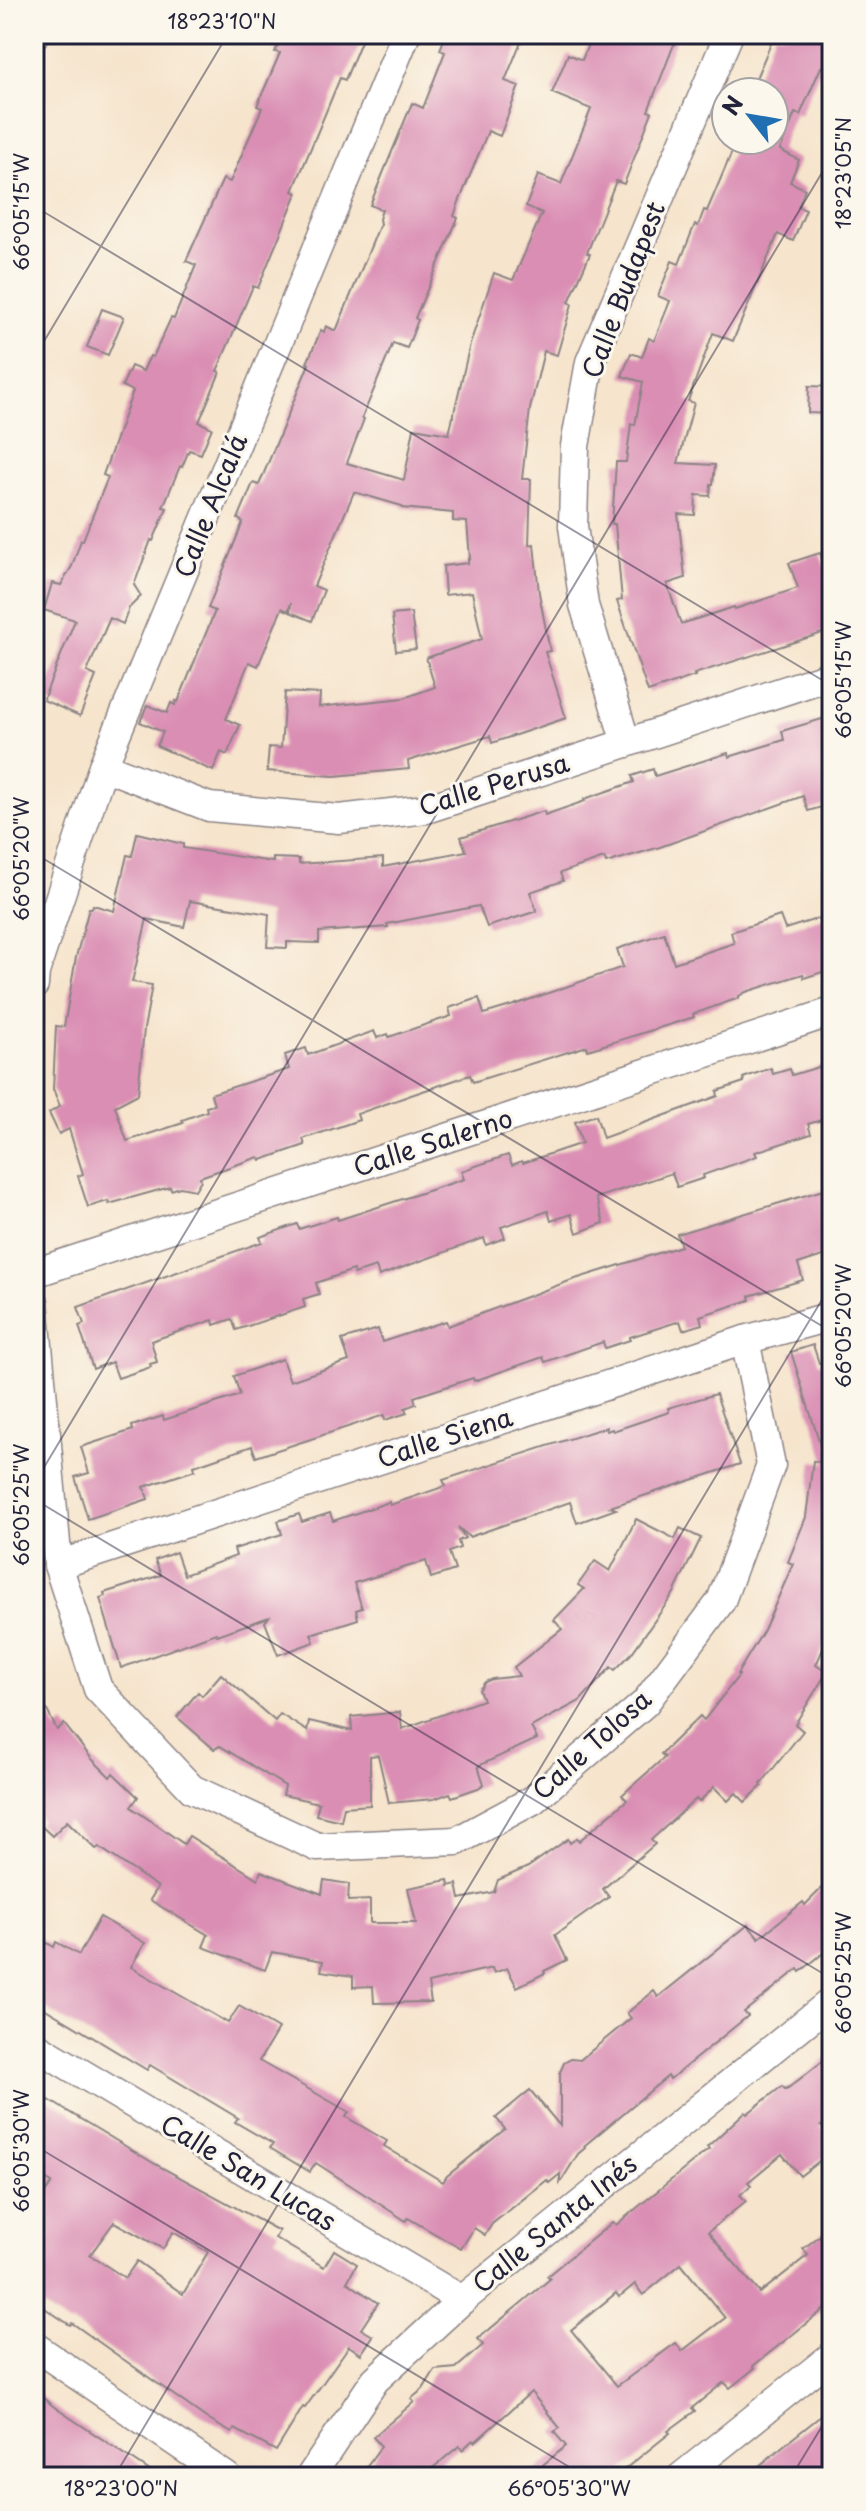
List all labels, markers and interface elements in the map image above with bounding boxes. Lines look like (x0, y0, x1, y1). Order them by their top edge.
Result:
text: 18°23'10"N (168, 6, 276, 36)
north arrow (710, 76, 790, 156)
text: N (713, 89, 750, 121)
text: 18°23'05"N (828, 117, 858, 229)
text: 66°05'15"W (6, 153, 36, 271)
street label: Calle Budapest (571, 195, 674, 383)
street label: Calle Alcalá (163, 427, 256, 583)
text: 66°05'15"W (828, 621, 858, 739)
street label: Calle Perusa (413, 742, 574, 825)
text: 66°05'20"W (6, 796, 36, 921)
street label: Calle Salerno (348, 1097, 517, 1186)
text: 66°05'20"W (828, 1263, 858, 1388)
street label: Calle Siena (372, 1396, 518, 1477)
text: 66°05'25"W (6, 1443, 36, 1566)
street label: Calle Tolosa (523, 1679, 660, 1808)
text: 66°05'25"W (828, 1911, 858, 2034)
text: 66°05'30"W (6, 2089, 36, 2213)
street label: Calle San Lucas (154, 2104, 344, 2240)
street label: Calle Santa Inés (463, 2144, 645, 2302)
text: 18°23'00"N (64, 2473, 178, 2503)
text: 66°05'30"W (507, 2473, 631, 2503)

